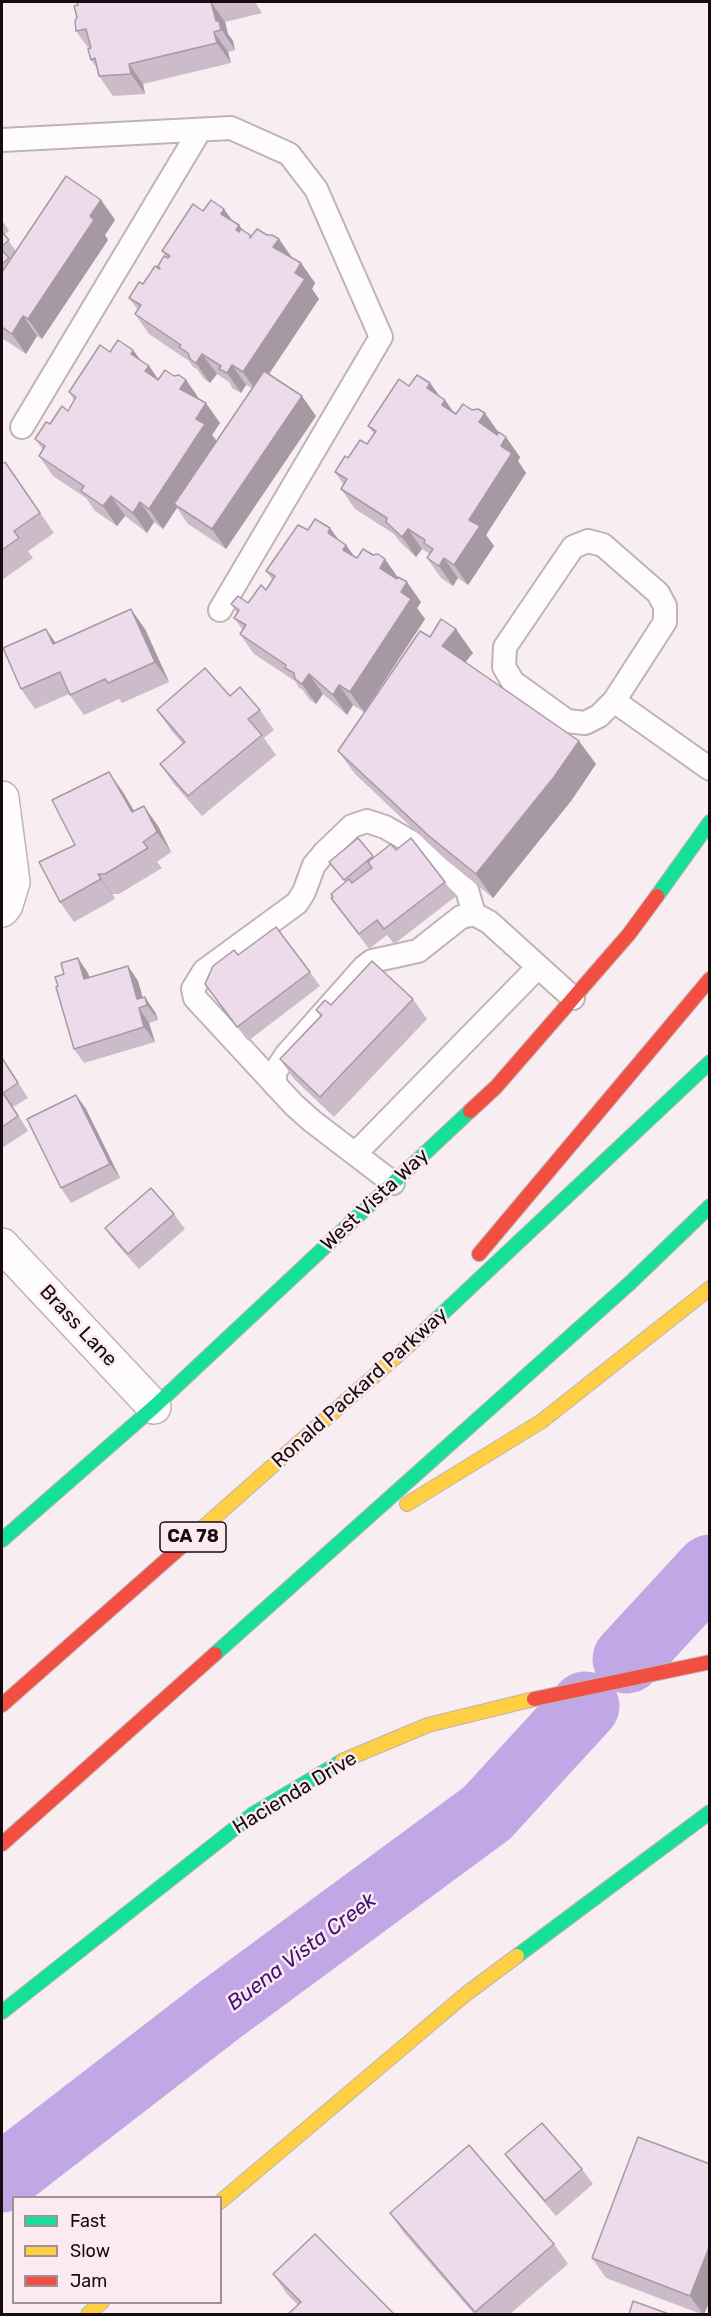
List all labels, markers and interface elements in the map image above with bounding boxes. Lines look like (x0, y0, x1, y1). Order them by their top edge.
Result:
street label: West Vista Way (316, 1144, 434, 1256)
street label: Brass Lane (34, 1280, 122, 1372)
street label: Ronald Packard Parkway (267, 1303, 453, 1473)
road number: CA 78 (160, 1522, 226, 1552)
street label: Hacienda Drive (229, 1747, 361, 1839)
water label: Buena Vista Creek (223, 1888, 381, 2016)
legend (12, 2196, 222, 2304)
text: Fast (70, 2210, 106, 2232)
text: Slow (70, 2240, 110, 2262)
text: Jam (70, 2270, 107, 2292)

